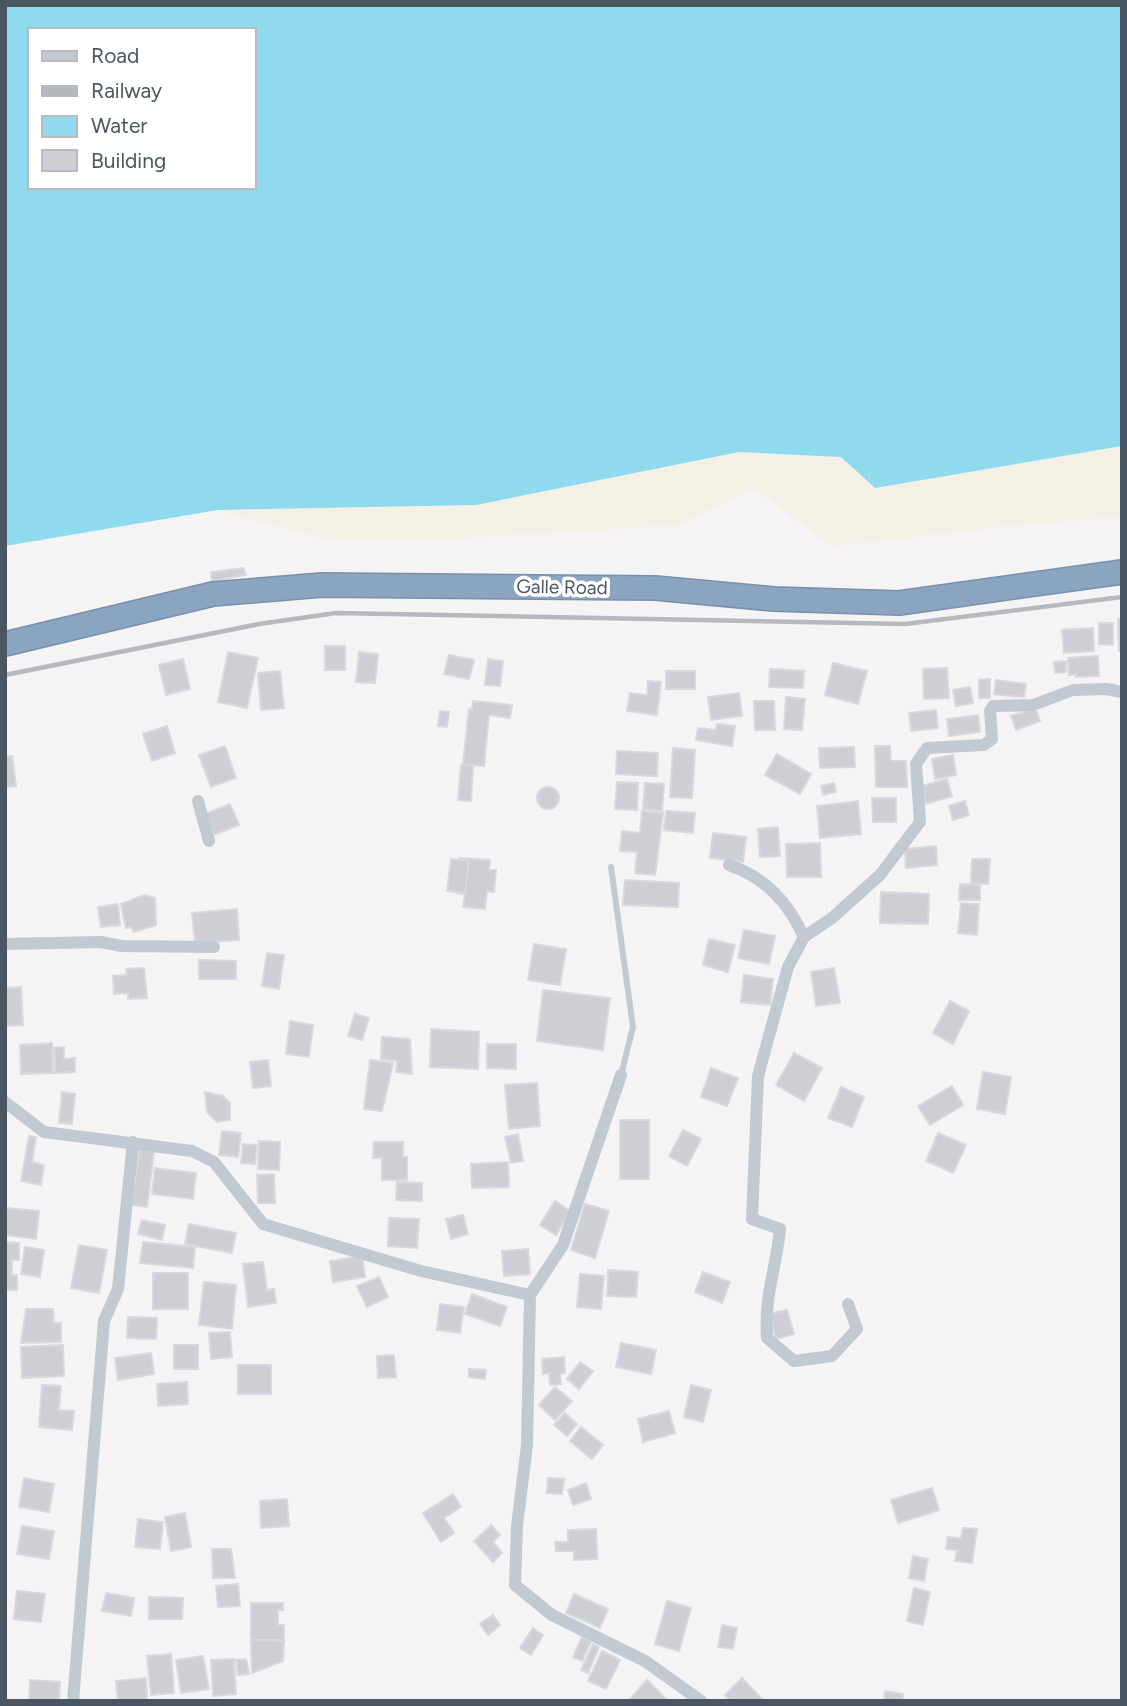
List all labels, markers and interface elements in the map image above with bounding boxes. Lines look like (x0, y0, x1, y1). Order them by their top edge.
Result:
legend (28, 28, 256, 189)
text: Road (91, 43, 139, 68)
text: Railway (91, 78, 162, 103)
text: Water (91, 113, 147, 138)
text: Building (91, 148, 166, 173)
street label: Galle Road (516, 575, 608, 599)

